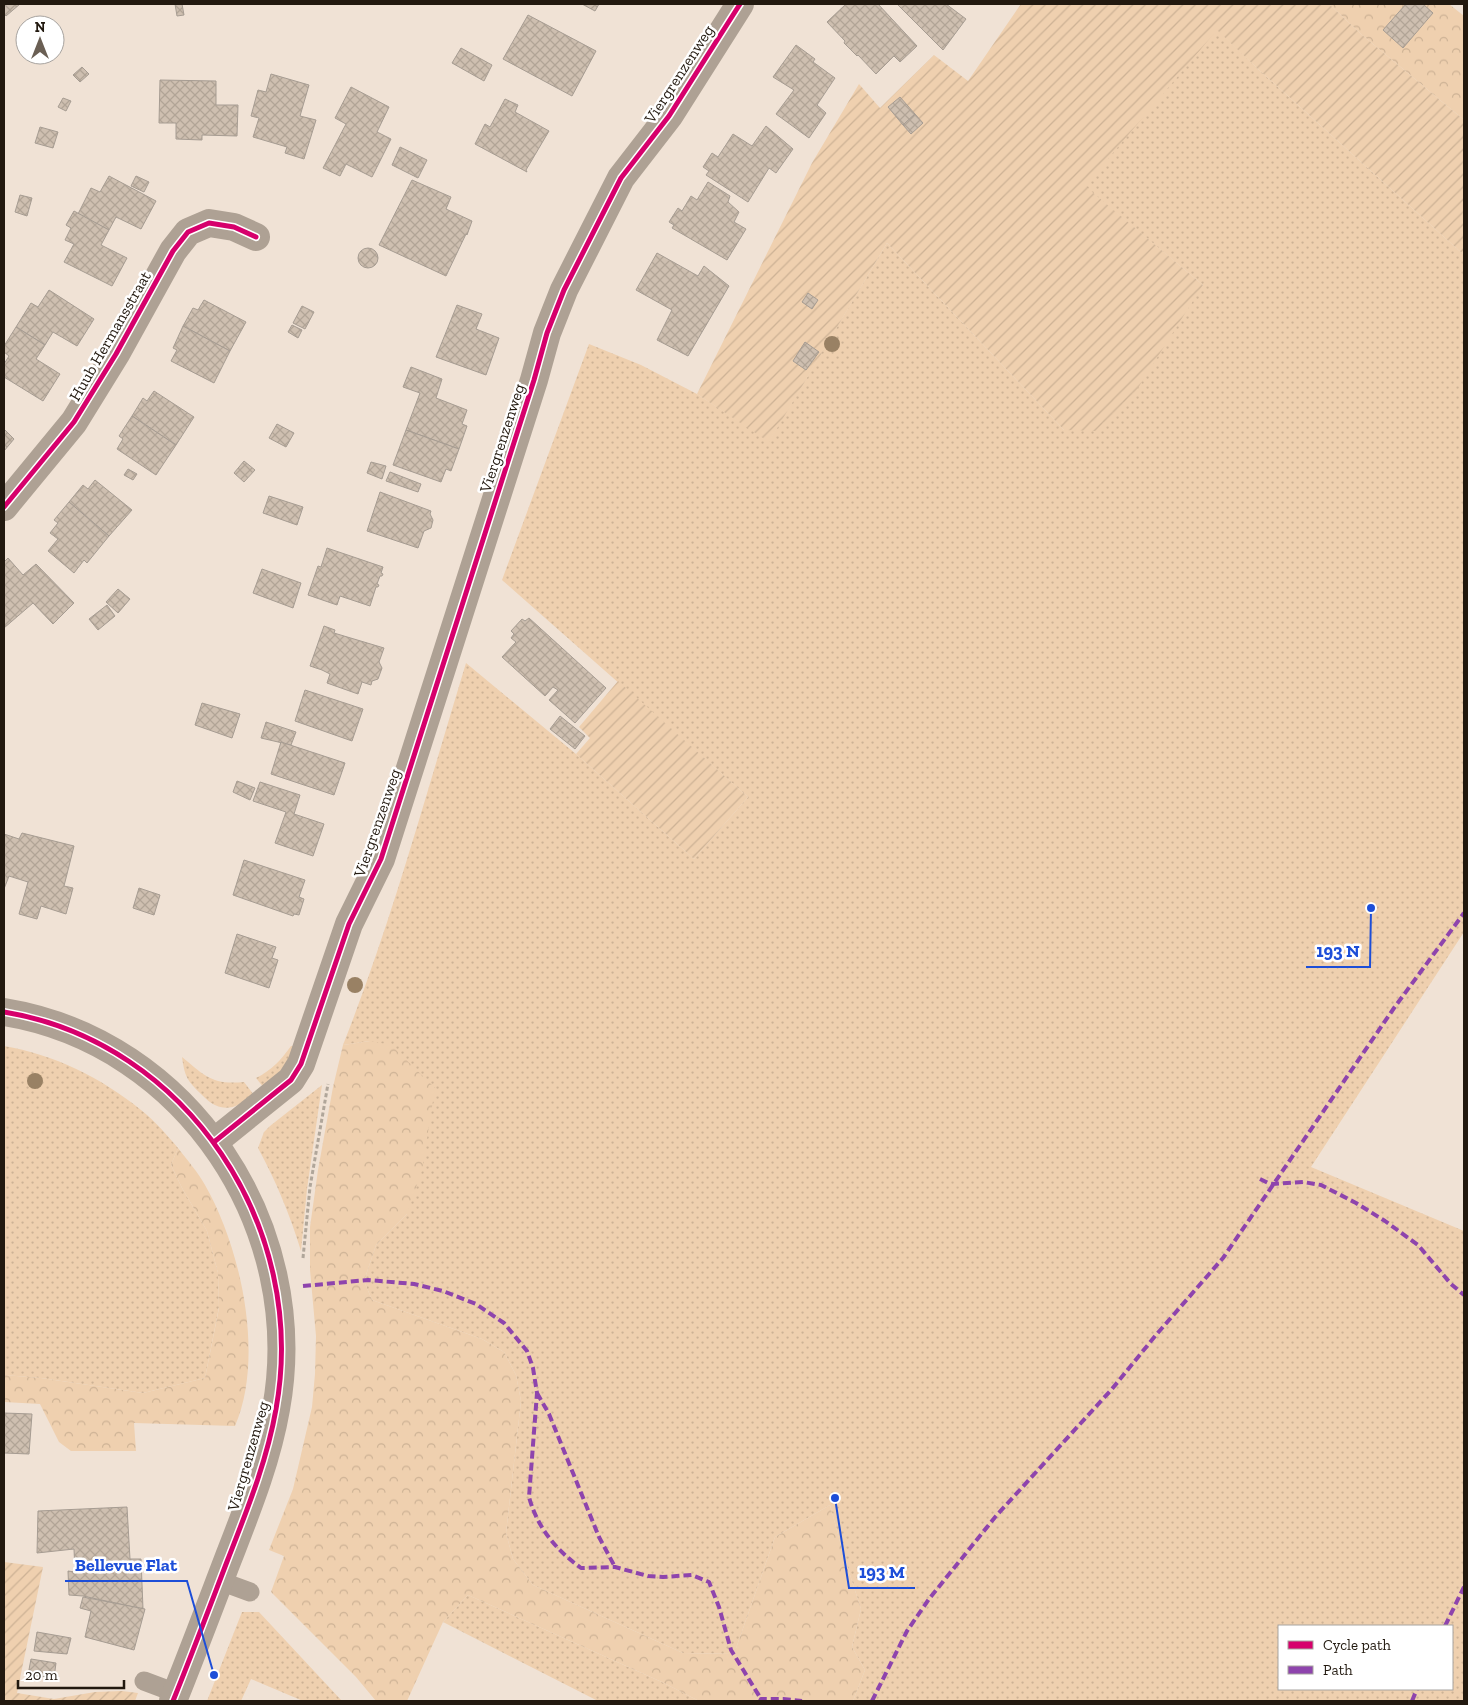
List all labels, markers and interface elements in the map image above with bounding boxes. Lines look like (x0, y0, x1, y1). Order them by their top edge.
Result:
north arrow (15, 15, 65, 65)
text: N (35, 19, 46, 36)
street label: Viergrenzenweg (640, 21, 718, 127)
street label: Huub Hermansstraat (65, 268, 155, 404)
street label: Viergrenzenweg (475, 381, 529, 496)
street label: Viergrenzenweg (349, 766, 404, 881)
callout: 193 N (1306, 934, 1370, 967)
text: 193 N (1316, 940, 1360, 962)
street label: Viergrenzenweg (223, 1399, 273, 1514)
callout: Bellevue Flat (65, 1548, 187, 1581)
text: Bellevue Flat (75, 1554, 178, 1576)
callout: 193 M (849, 1555, 915, 1588)
text: 193 M (859, 1561, 905, 1583)
legend (1278, 1625, 1453, 1690)
text: Cycle path (1323, 1636, 1392, 1654)
scale bar (18, 1658, 124, 1690)
text: Path (1323, 1661, 1353, 1679)
text: 20 m (25, 1666, 58, 1684)

